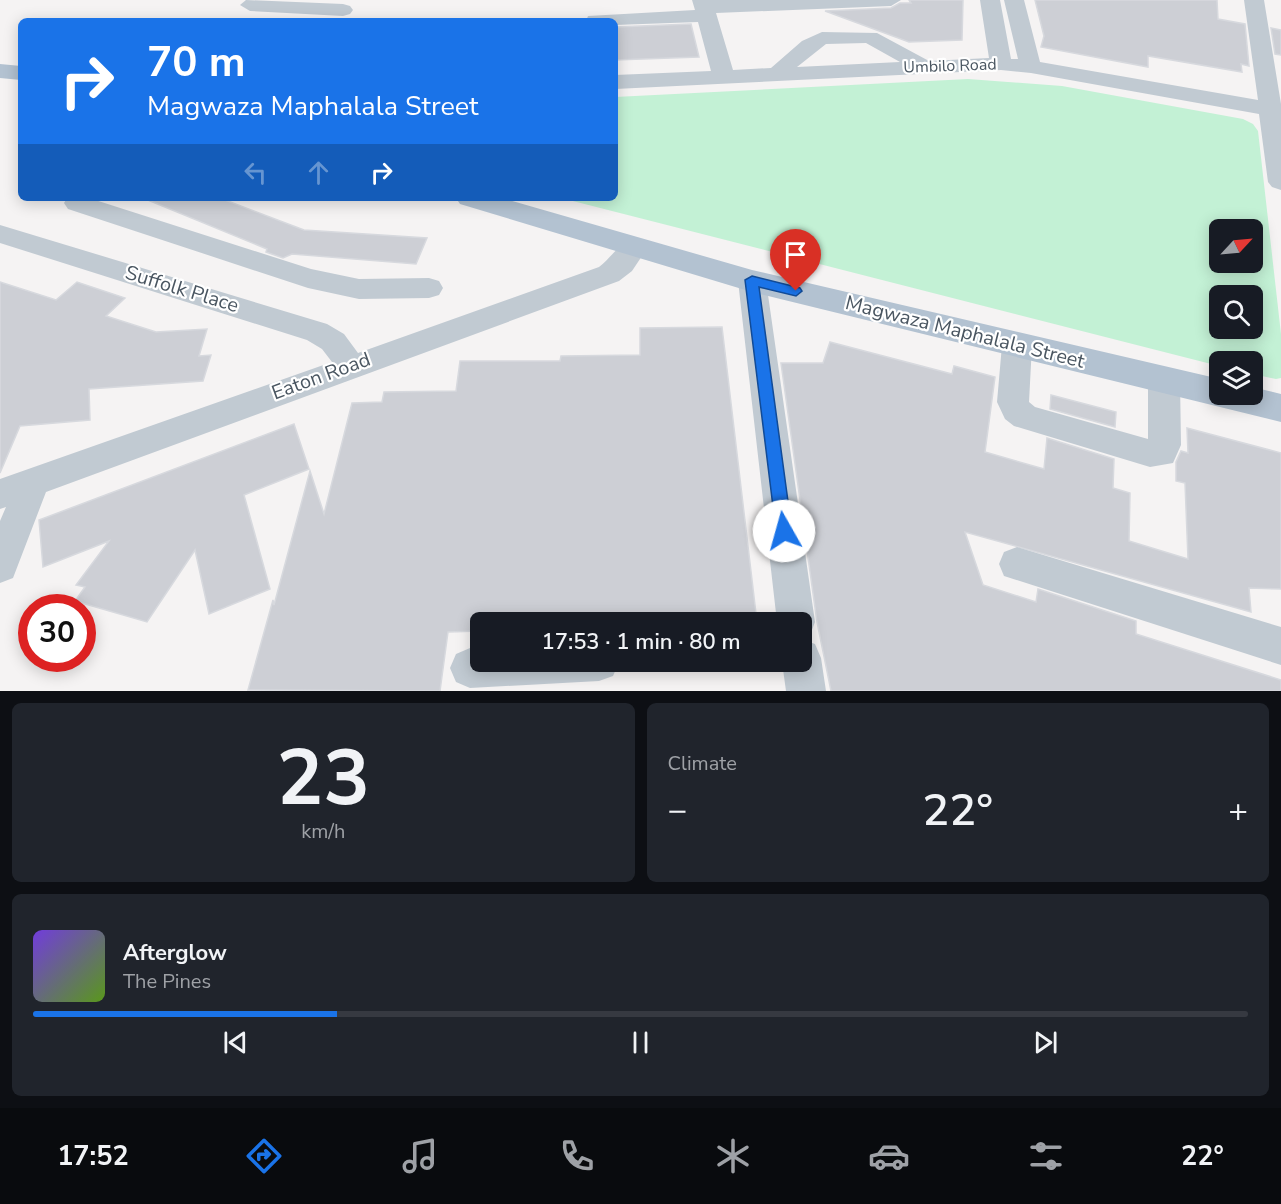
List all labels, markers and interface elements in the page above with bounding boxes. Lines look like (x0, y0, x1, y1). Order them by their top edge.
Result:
text: 70 m (147, 34, 246, 91)
icon: right (48, 42, 126, 120)
street label: Umbilo Road (903, 53, 997, 79)
text: Magwaza Maphalala Street (147, 88, 479, 125)
icon: left (239, 156, 272, 189)
icon: ahead (302, 156, 335, 189)
icon: right (365, 156, 398, 189)
north arrow (1209, 219, 1263, 273)
map controls (1209, 219, 1263, 405)
pin (770, 229, 821, 291)
icon: arrive (779, 238, 812, 271)
street label: Suffolk Place (122, 259, 242, 319)
button: search (1209, 285, 1263, 339)
street label: Magwaza Maphalala Street (843, 289, 1088, 375)
street label: Eaton Road (268, 346, 374, 406)
button: layers (1209, 351, 1263, 405)
position arrow (752, 499, 816, 563)
speed limit sign: 30 (18, 594, 96, 672)
text: 17:53 · 1 min · 80 m (542, 627, 740, 657)
text: 23 (276, 725, 370, 832)
text: Climate (668, 750, 737, 777)
text: 22° (922, 780, 993, 841)
text: − (668, 788, 687, 833)
text: + (1228, 788, 1248, 833)
text: km/h (301, 818, 345, 845)
text: Afterglow (123, 938, 227, 968)
text: The Pines (123, 968, 211, 995)
icon: previous (219, 1026, 252, 1059)
icon: pause (624, 1026, 657, 1059)
icon: next (1029, 1026, 1062, 1059)
icon: directions (243, 1135, 285, 1177)
icon: music (399, 1135, 441, 1177)
icon: phone (556, 1135, 598, 1177)
icon: climate (712, 1135, 754, 1177)
icon: car (868, 1135, 910, 1177)
icon: filters (1025, 1135, 1067, 1177)
text: 17:52 (57, 1138, 129, 1175)
text: 22° (1181, 1138, 1224, 1175)

